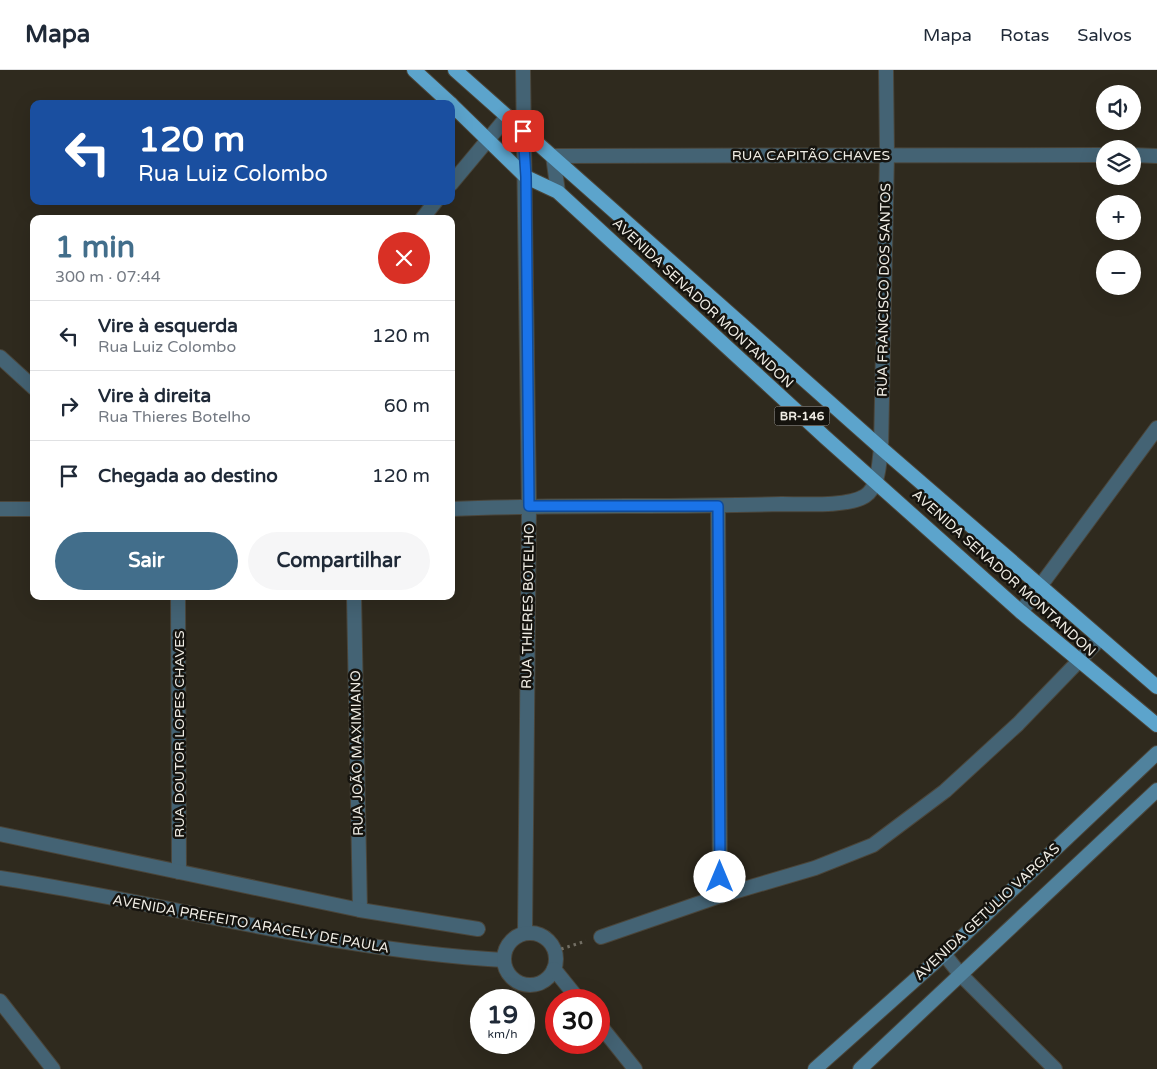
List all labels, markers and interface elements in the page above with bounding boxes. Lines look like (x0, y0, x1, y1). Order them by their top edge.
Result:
text: Mapa (25, 20, 90, 49)
text: Mapa (923, 24, 972, 46)
text: Rotas (1000, 24, 1049, 46)
text: Salvos (1077, 24, 1132, 46)
map controls (1096, 85, 1141, 295)
button: sound (1096, 85, 1141, 130)
pin (502, 110, 544, 152)
icon: arrive (509, 117, 537, 145)
text: 120 m (138, 119, 245, 161)
icon: left (55, 120, 120, 185)
button: layers (1096, 140, 1141, 185)
street label: RUA CAPITÃO CHAVES (732, 147, 891, 164)
text: Rua Luiz Colombo (138, 161, 328, 187)
street label: RUA FRANCISCO DOS SANTOS (874, 183, 894, 397)
button: + (1096, 195, 1141, 240)
street label: AVENIDA SENADOR MONTANDON (609, 214, 797, 392)
text: 1 min (55, 229, 135, 266)
button: close (378, 232, 430, 284)
button: − (1096, 250, 1141, 295)
text: 300 m · 07:44 (55, 267, 161, 287)
text: Vire à esquerda (98, 315, 238, 337)
icon: left (55, 322, 83, 350)
text: 120 m (372, 325, 430, 347)
text: Rua Luiz Colombo (98, 337, 236, 357)
text: Vire à direita (98, 385, 211, 407)
icon: right (55, 392, 83, 420)
text: 60 m (384, 395, 430, 417)
road number: BR-146 (774, 406, 830, 426)
text: Rua Thieres Botelho (98, 407, 251, 427)
icon: arrive (55, 462, 83, 490)
text: Chegada ao destino (98, 465, 278, 487)
text: 120 m (372, 465, 430, 487)
street label: AVENIDA SENADOR MONTANDON (909, 486, 1099, 660)
street label: RUA THIERES BOTELHO (518, 523, 538, 689)
button: Sair (55, 532, 238, 590)
button: Compartilhar (248, 532, 430, 590)
street label: RUA DOUTOR LOPES CHAVES (171, 630, 188, 838)
street label: RUA JOÃO MAXIMIANO (347, 670, 367, 836)
street label: AVENIDA GETÚLIO VARGAS (911, 840, 1064, 984)
position arrow (693, 850, 745, 902)
street label: AVENIDA PREFEITO ARACELY DE PAULA (111, 891, 391, 957)
speed limit sign: 30 (545, 989, 610, 1054)
text: 19 (487, 1000, 518, 1030)
text: km/h (487, 1027, 518, 1041)

